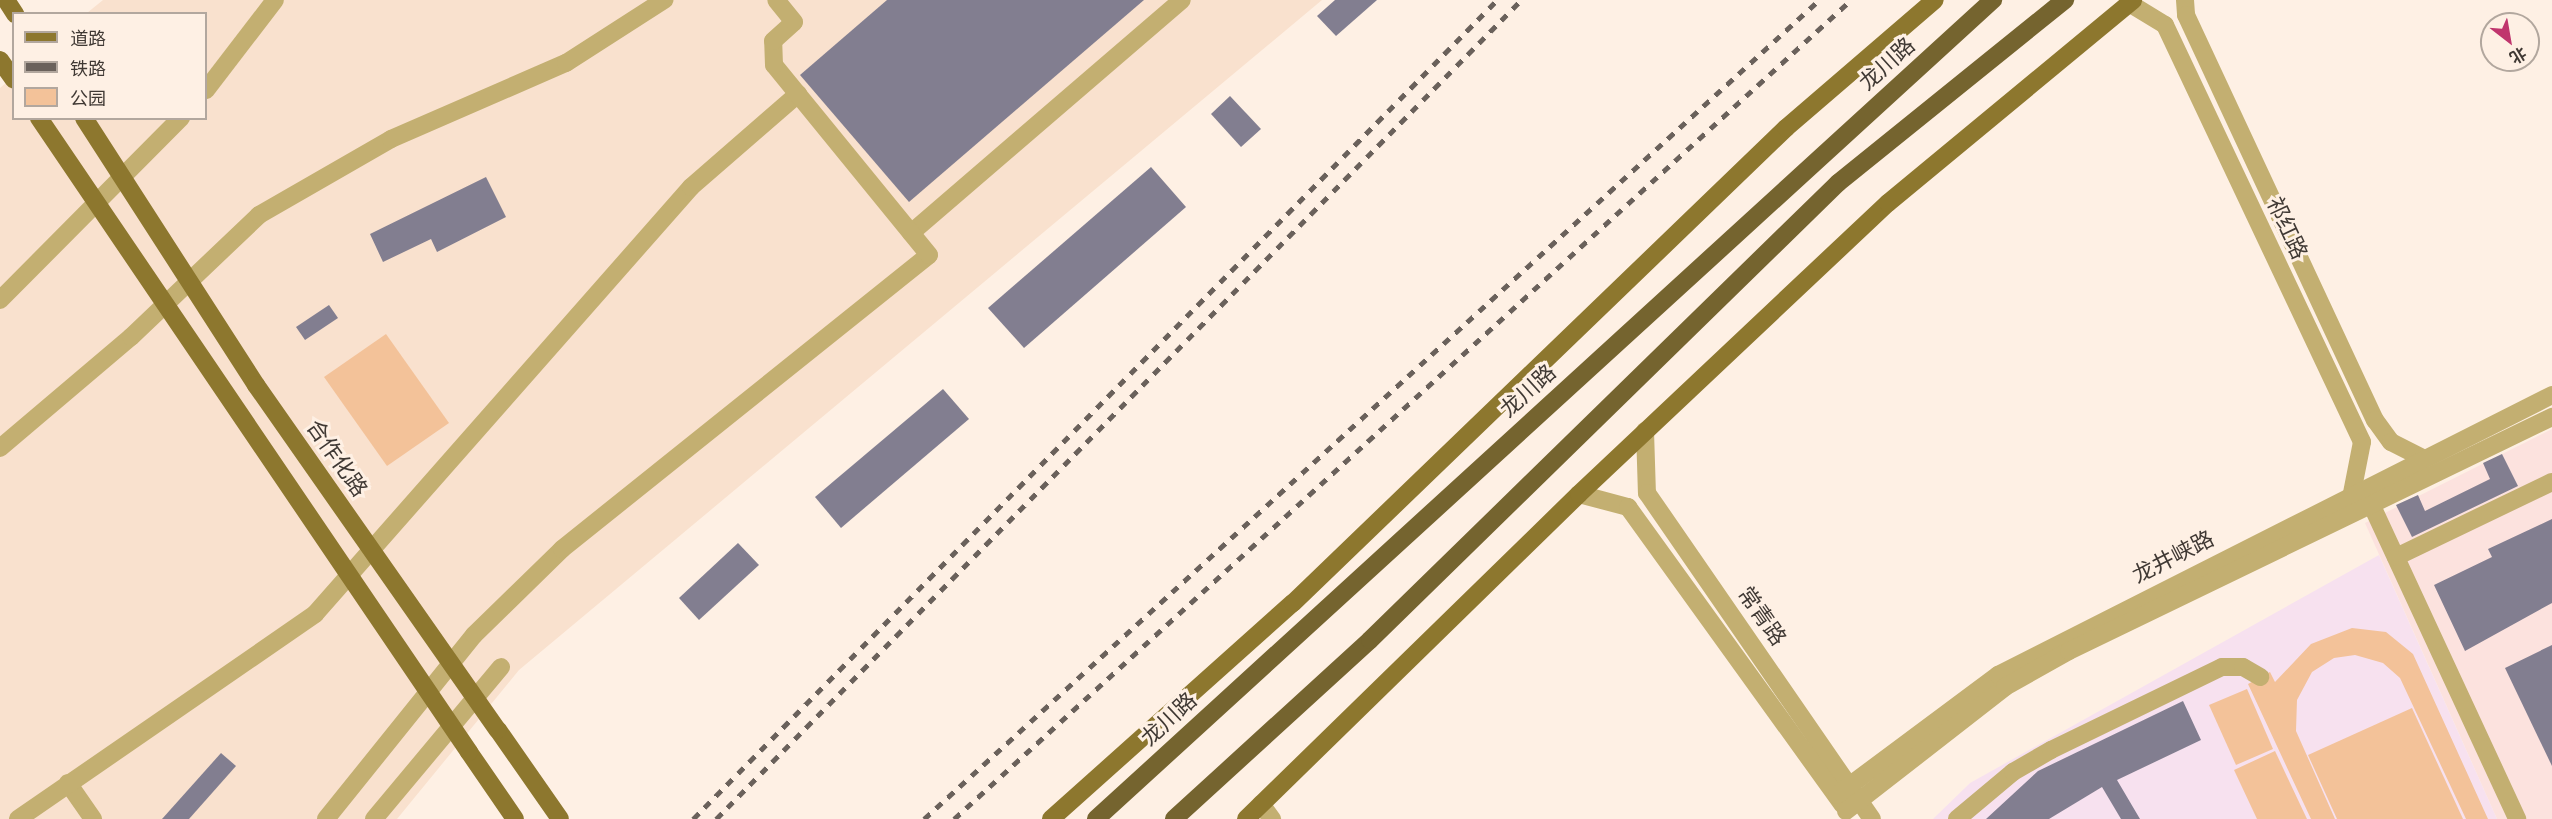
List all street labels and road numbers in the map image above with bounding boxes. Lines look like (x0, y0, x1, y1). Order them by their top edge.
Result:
street label: 龙川路 (1854, 32, 1920, 96)
street label: 祁红路 (2261, 193, 2313, 263)
street label: 龙川路 (1495, 359, 1561, 423)
street label: 合作化路 (301, 414, 373, 502)
street label: 龙井峡路 (2128, 525, 2218, 589)
street label: 常青路 (1732, 581, 1792, 651)
street label: 龙川路 (1136, 687, 1202, 751)

